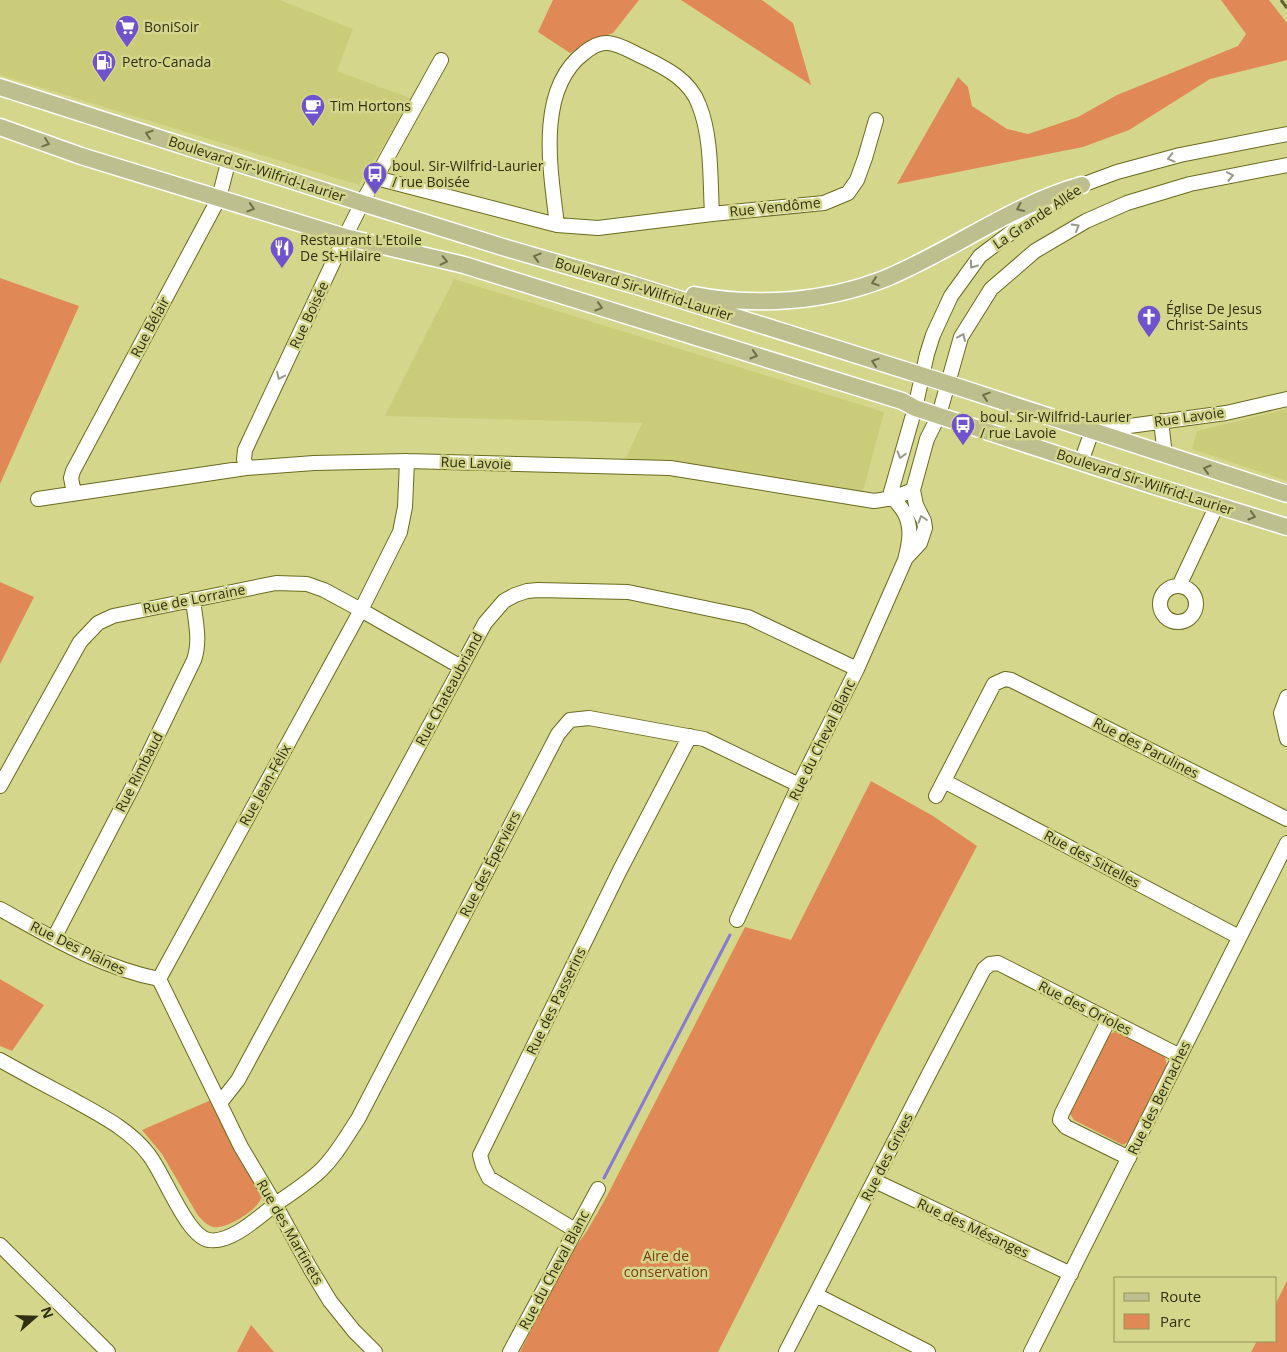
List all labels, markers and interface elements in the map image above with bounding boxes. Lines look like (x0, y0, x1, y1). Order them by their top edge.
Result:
supermarket icon: BoniSoir (114, 14, 140, 48)
place label: BoniSoir (144, 17, 199, 36)
fuel station icon: Petro-Canada (91, 49, 117, 83)
place label: Petro-Canada (122, 52, 211, 71)
cafe icon: Tim Hortons (300, 93, 326, 127)
place label: Tim Hortons (330, 96, 411, 115)
one-way arrow (146, 130, 154, 140)
street label: Boulevard Sir-Wilfrid-Laurier (166, 131, 348, 206)
one-way arrow (41, 137, 50, 147)
one-way arrow (1166, 152, 1175, 163)
place label: boul. Sir-Wilfrid-Laurier / rue Boisée (392, 156, 544, 191)
bus stop icon: boul. Sir-Wilfrid-Laurier / rue Boisée (362, 161, 388, 195)
one-way arrow (1225, 171, 1234, 182)
street label: La Grande Allée (989, 180, 1085, 253)
street label: Rue Vendôme (729, 192, 821, 221)
one-way arrow (246, 202, 255, 212)
one-way arrow (1016, 202, 1025, 212)
one-way arrow (1071, 223, 1080, 233)
place label: Restaurant L'Etoile De St-Hilaire (300, 230, 422, 265)
restaurant icon: Restaurant L'Etoile De St-Hilaire (269, 235, 295, 269)
one-way arrow (533, 252, 541, 262)
street label: Boulevard Sir-Wilfrid-Laurier (553, 252, 736, 325)
one-way arrow (439, 255, 447, 265)
one-way arrow (970, 259, 979, 269)
one-way arrow (872, 276, 880, 286)
street label: Rue Boisée (285, 278, 332, 351)
street label: Rue Bélair (126, 293, 174, 360)
place label: Église De Jesus Christ-Saints (1166, 299, 1262, 334)
one-way arrow (594, 302, 603, 312)
church icon: Église De Jesus Christ-Saints (1136, 304, 1162, 338)
one-way arrow (956, 333, 966, 342)
one-way arrow (750, 350, 758, 360)
one-way arrow (872, 357, 880, 367)
one-way arrow (275, 371, 286, 380)
one-way arrow (982, 392, 991, 402)
street label: Rue Lavoie (1153, 402, 1225, 431)
place label: boul. Sir-Wilfrid-Laurier / rue Lavoie (980, 407, 1132, 442)
bus stop icon: boul. Sir-Wilfrid-Laurier / rue Lavoie (950, 412, 976, 446)
street label: Boulevard Sir-Wilfrid-Laurier (1054, 444, 1236, 519)
one-way arrow (897, 450, 907, 459)
street label: Rue Lavoie (440, 452, 512, 473)
one-way arrow (1203, 464, 1212, 474)
one-way arrow (1248, 510, 1256, 520)
one-way arrow (918, 515, 928, 524)
street label: Rue de Lorraine (141, 579, 247, 618)
street label: Rue Chateaubriand (411, 629, 486, 749)
street label: Rue du Cheval Blanc (784, 676, 859, 803)
street label: Rue des Parulines (1090, 713, 1203, 783)
street label: Rue Rimbaud (110, 729, 167, 815)
street label: Rue Jean-Félix (234, 740, 295, 829)
street label: Rue des Éperviers (455, 807, 525, 920)
street label: Rue des Sittelles (1041, 825, 1144, 892)
street label: Rue Des Plaines (28, 916, 129, 979)
street label: Rue des Passerins (521, 944, 590, 1058)
street label: Rue des Orioles (1035, 976, 1135, 1039)
street label: Rue des Bernaches (1123, 1037, 1194, 1158)
street label: Rue des Grives (856, 1109, 917, 1204)
street label: Rue des Martinets (253, 1176, 328, 1288)
street label: Rue des Mésanges (914, 1193, 1032, 1262)
street label: Rue du Cheval Blanc (514, 1207, 593, 1333)
park label: Aire de conservation (624, 1246, 708, 1281)
legend (1114, 1277, 1277, 1342)
text: Route (1160, 1286, 1201, 1306)
north arrow (10, 1292, 60, 1342)
text: N (37, 1304, 59, 1321)
text: Parc (1160, 1311, 1191, 1331)

